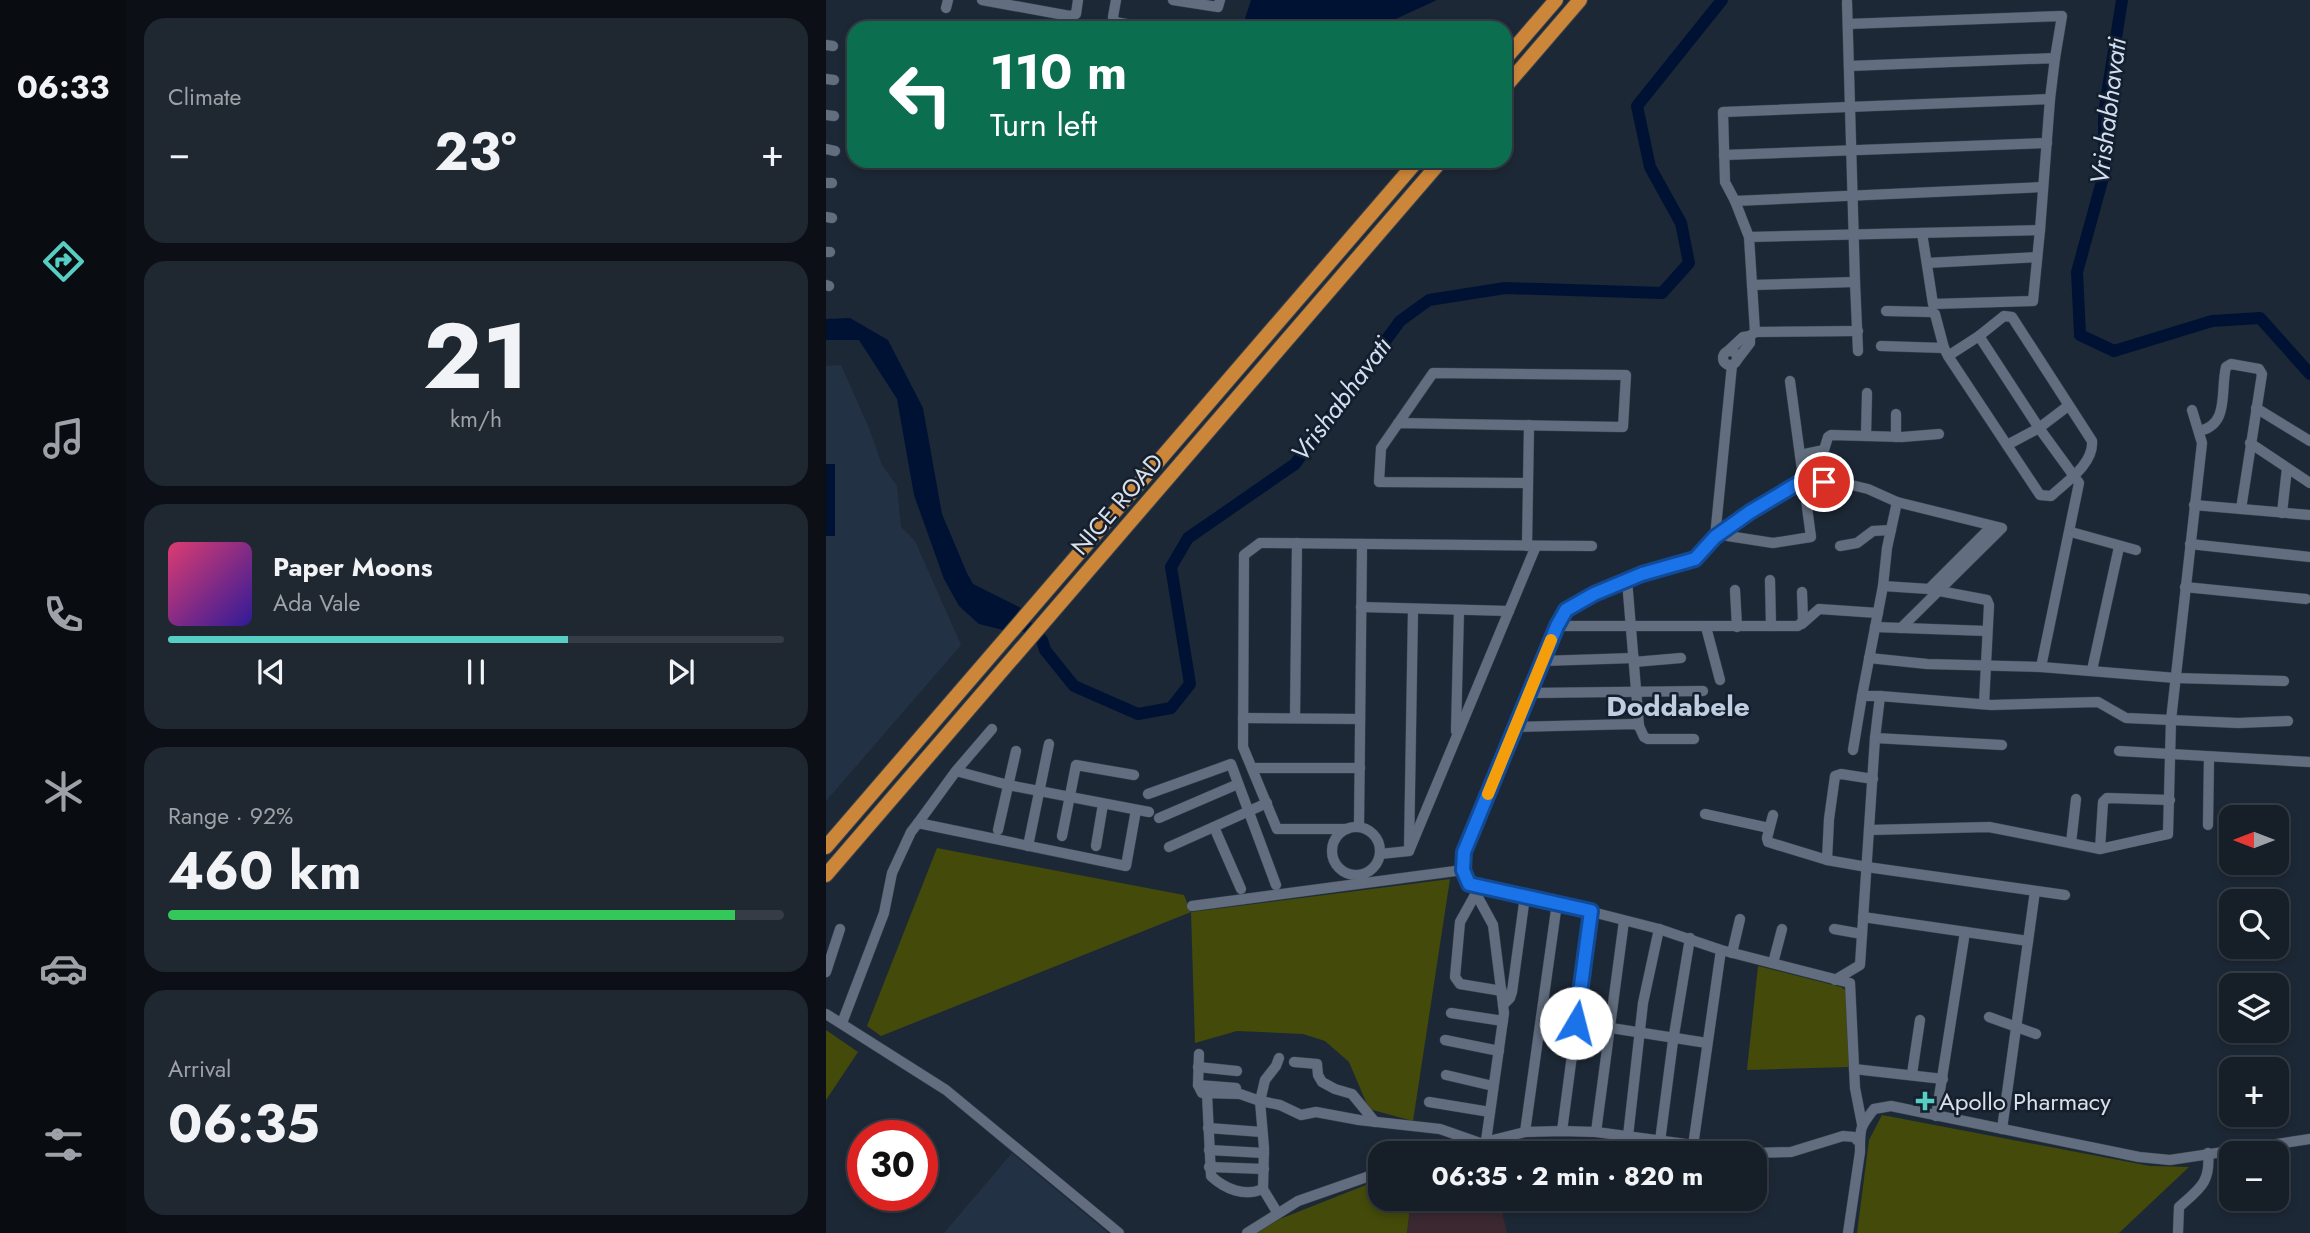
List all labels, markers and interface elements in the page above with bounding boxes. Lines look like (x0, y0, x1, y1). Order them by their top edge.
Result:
water label: Vrishabhavati (2080, 35, 2136, 187)
text: 110 m (990, 37, 1127, 107)
icon: left (875, 49, 966, 140)
text: 06:33 (17, 64, 109, 110)
text: Climate (168, 80, 241, 114)
text: Turn left (990, 102, 1097, 148)
text: 23° (435, 114, 516, 190)
text: − (168, 125, 190, 180)
text: + (761, 125, 784, 180)
icon: directions (39, 237, 88, 286)
text: 21 (423, 291, 529, 422)
water label: Vrishabhavati (1281, 328, 1401, 469)
text: km/h (450, 402, 502, 436)
icon: music (39, 414, 88, 463)
street label: NICE ROAD (1063, 445, 1171, 563)
pin (1794, 452, 1854, 512)
icon: arrive (1805, 463, 1843, 501)
text: Paper Moons (273, 548, 433, 586)
text: Ada Vale (273, 586, 360, 620)
icon: phone (39, 590, 88, 639)
icon: previous (252, 653, 290, 691)
icon: pause (457, 653, 495, 691)
icon: next (662, 653, 700, 691)
district label: Doddabele (1606, 686, 1750, 727)
icon: climate (39, 767, 88, 816)
text: Range · 92% (168, 799, 293, 833)
north arrow (2219, 805, 2289, 875)
map controls (2219, 805, 2289, 1211)
text: 460 km (168, 833, 362, 909)
button: search (2219, 889, 2289, 959)
icon: car (39, 944, 88, 993)
button: layers (2219, 973, 2289, 1043)
position arrow (1539, 986, 1613, 1060)
text: Arrival (168, 1052, 231, 1086)
button: + (2219, 1057, 2289, 1127)
place label: Apollo Pharmacy (1939, 1084, 2111, 1119)
text: 06:35 (168, 1086, 320, 1162)
marker: Apollo Pharmacy (1917, 1093, 1933, 1109)
icon: filters (39, 1120, 88, 1169)
speed limit sign: 30 (847, 1120, 938, 1211)
button: − (2219, 1141, 2289, 1211)
text: 06:35 · 2 min · 820 m (1432, 1157, 1703, 1195)

